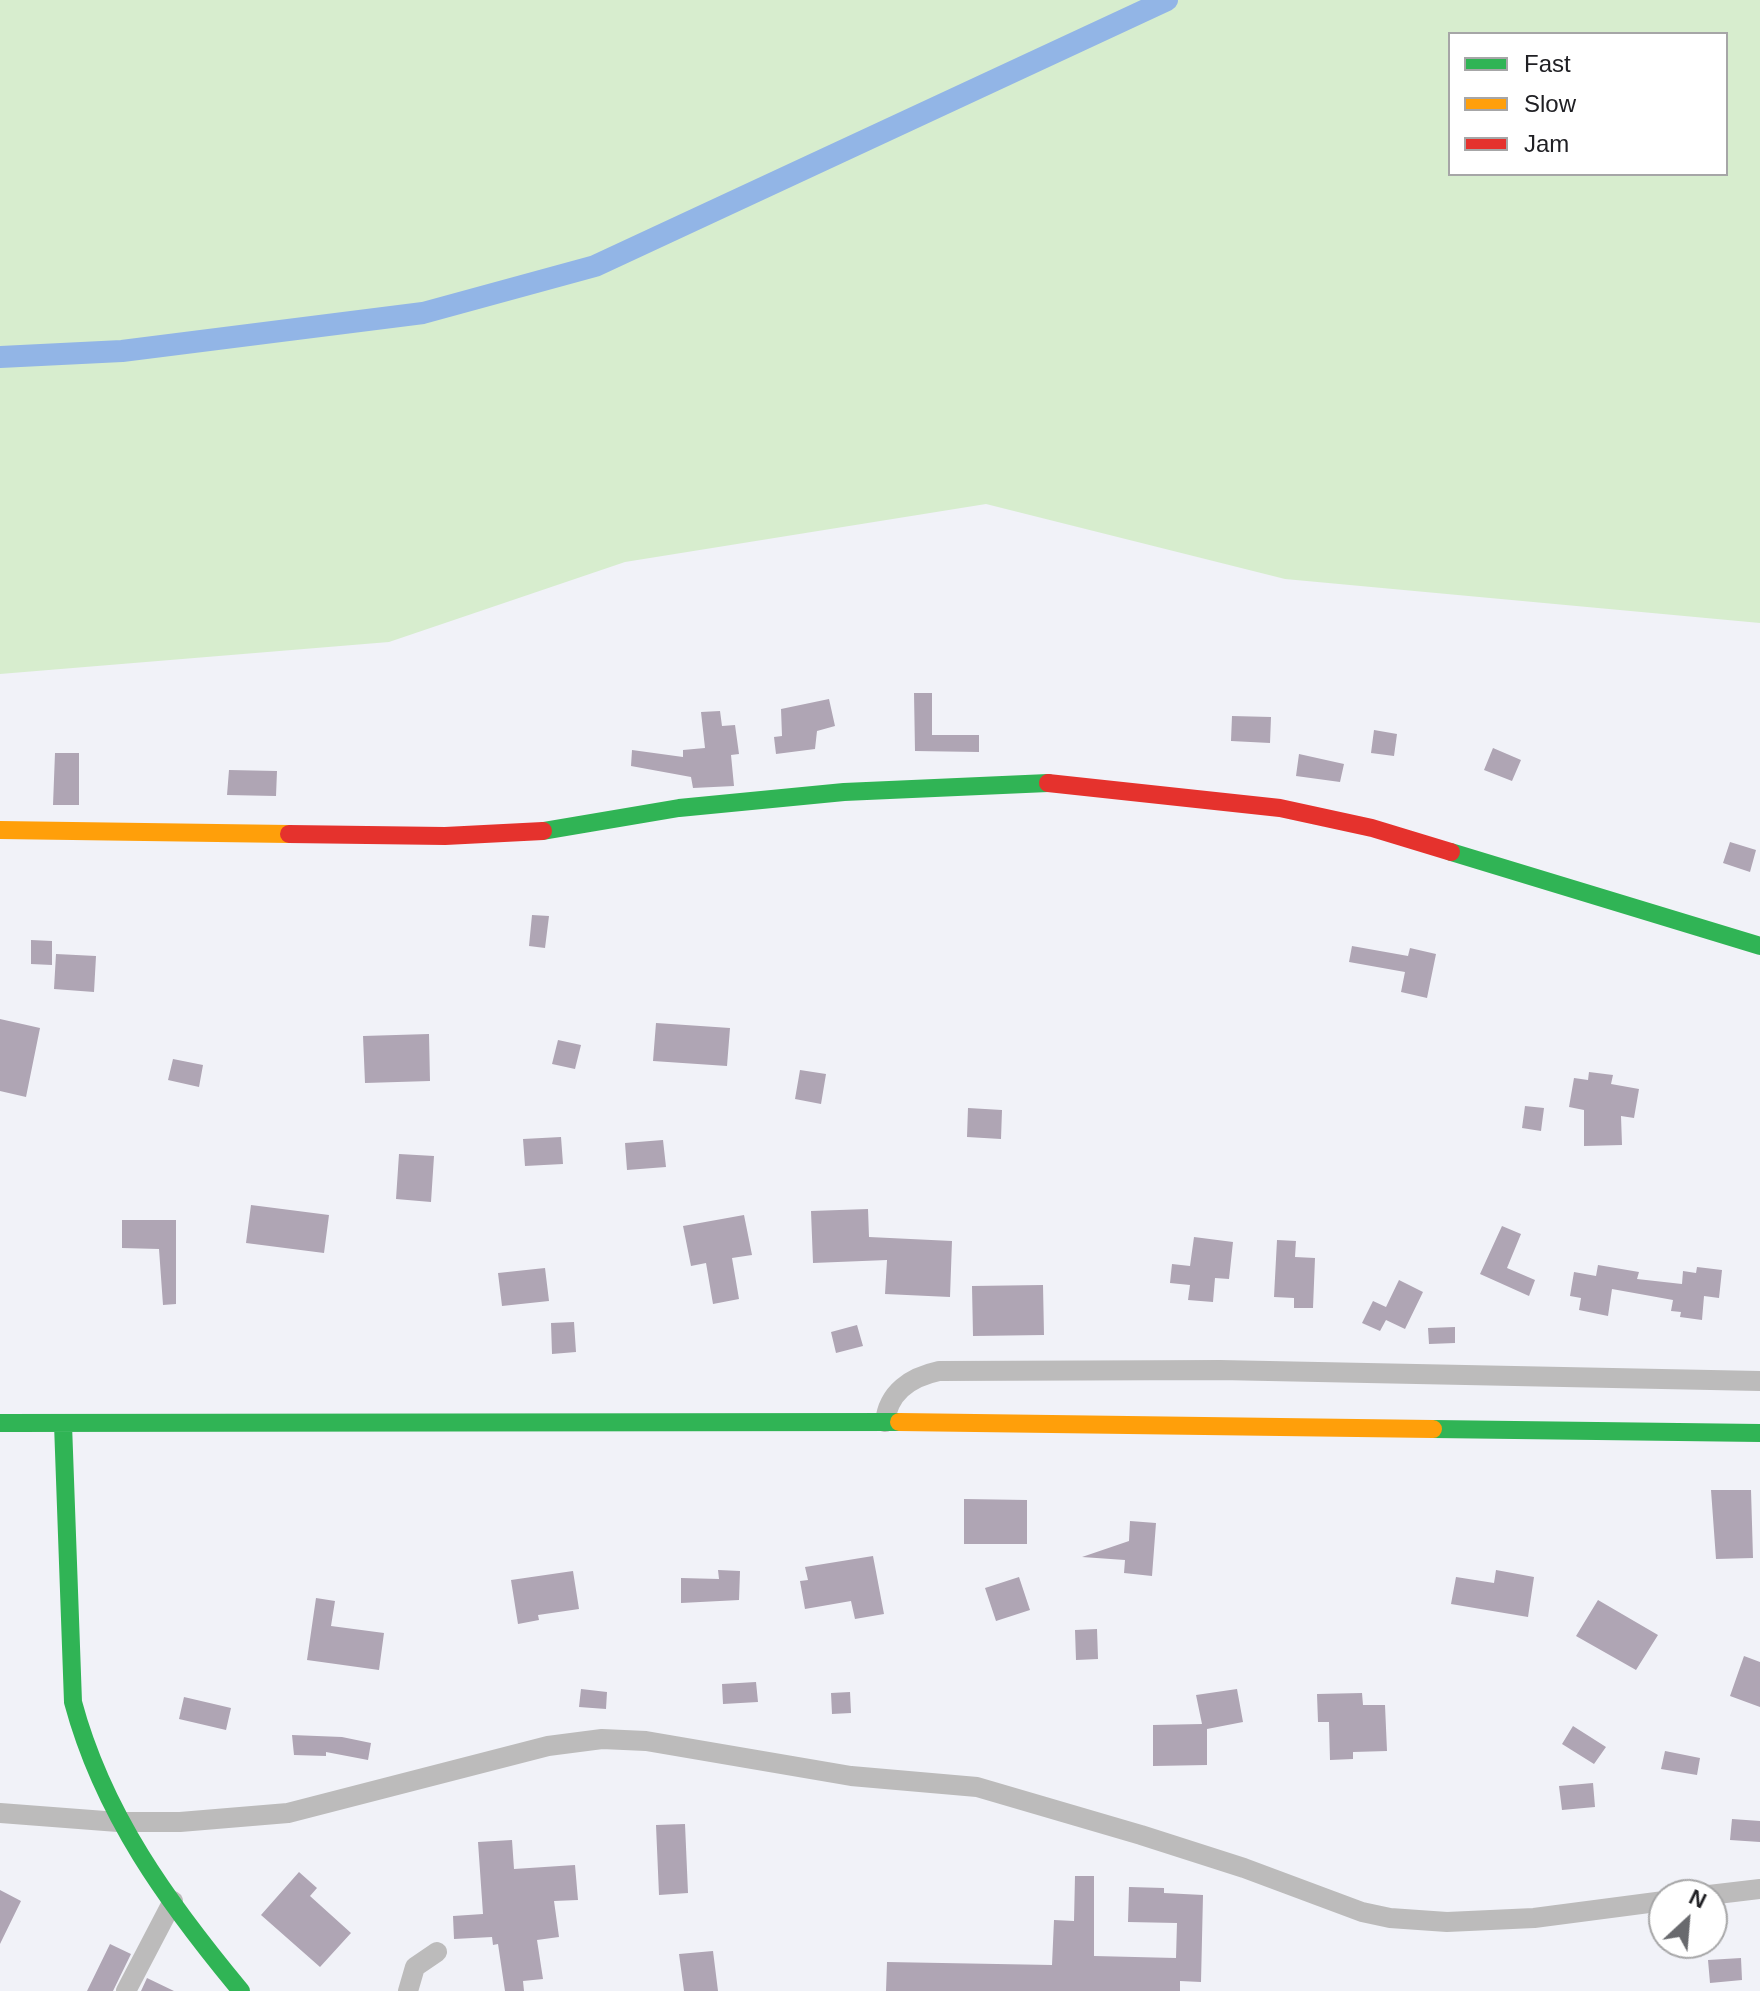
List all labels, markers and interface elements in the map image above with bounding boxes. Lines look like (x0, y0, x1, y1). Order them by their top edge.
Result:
legend (1448, 32, 1728, 176)
text: Fast (1524, 50, 1571, 77)
text: Slow (1524, 90, 1576, 117)
text: Jam (1524, 130, 1569, 157)
north arrow (1648, 1879, 1728, 1959)
text: N (1685, 1884, 1710, 1913)

